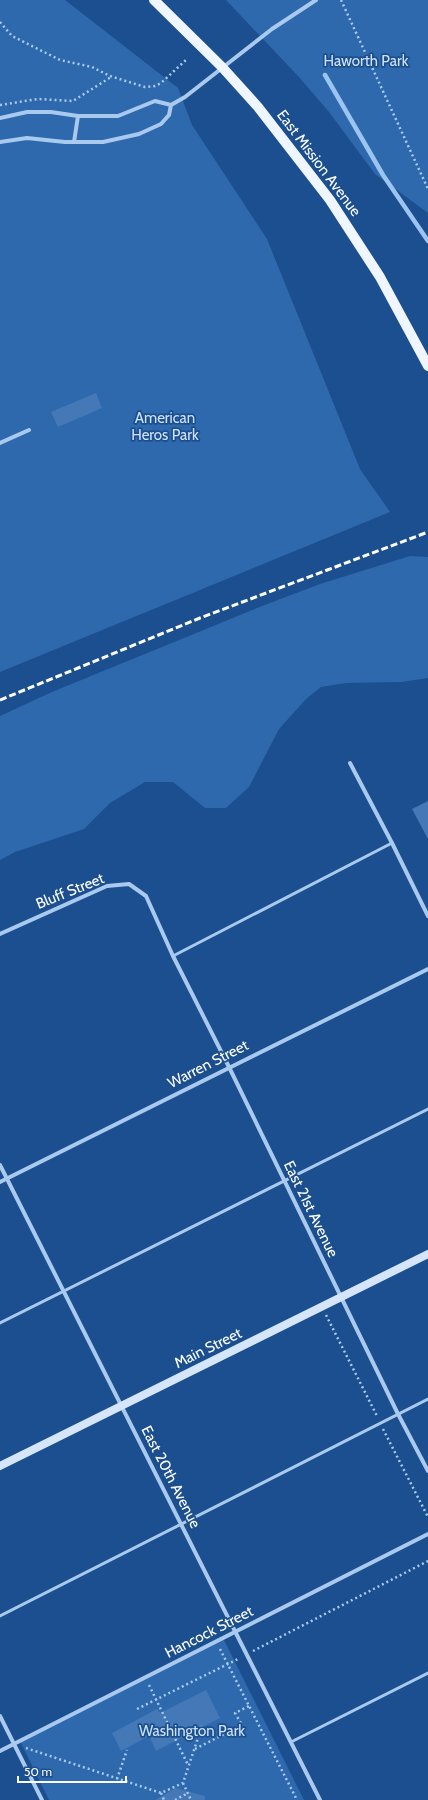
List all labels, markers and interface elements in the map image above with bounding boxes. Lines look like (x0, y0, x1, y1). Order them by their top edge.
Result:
park label: Haworth Park (324, 52, 409, 70)
street label: East Mission Avenue (273, 106, 365, 220)
park label: American Heros Park (131, 409, 199, 444)
street label: Bluff Street (33, 869, 107, 913)
street label: Warren Street (165, 1036, 251, 1092)
street label: East 21st Avenue (280, 1158, 342, 1260)
street label: Main Street (171, 1324, 245, 1372)
street label: East 20th Avenue (137, 1423, 205, 1532)
street label: Hancock Street (162, 1602, 256, 1662)
park label: Washington Park (139, 1722, 245, 1740)
scale bar (18, 1758, 126, 1784)
text: 50 m (24, 1764, 52, 1779)

